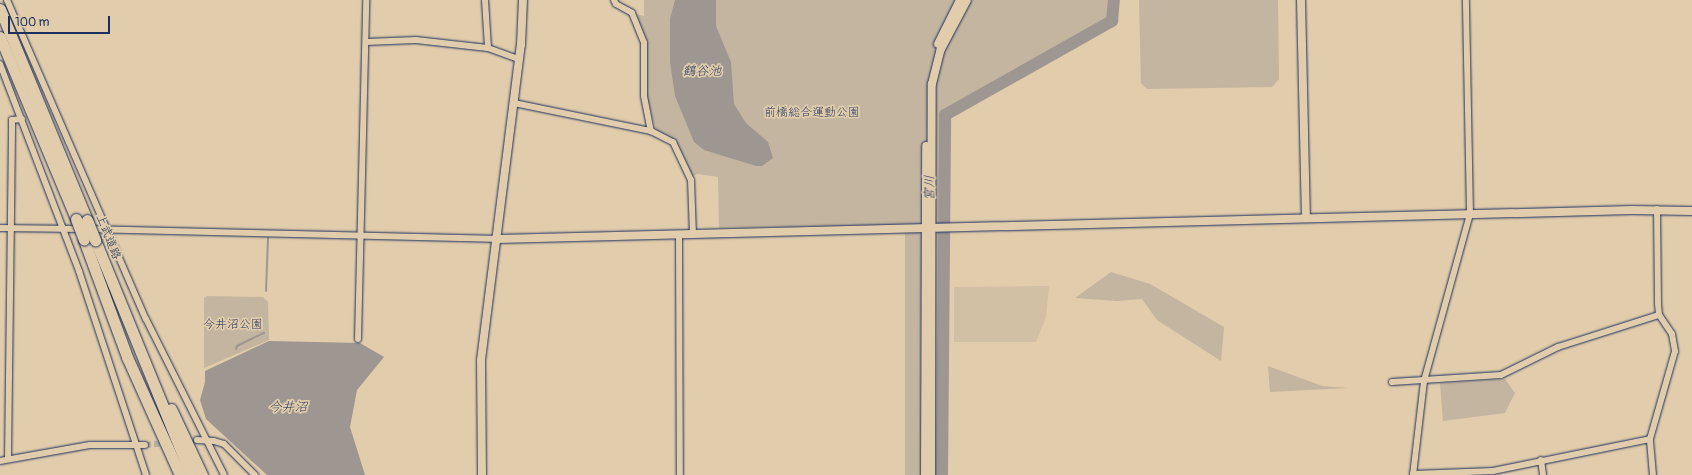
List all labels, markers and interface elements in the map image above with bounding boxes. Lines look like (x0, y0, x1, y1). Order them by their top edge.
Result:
scale bar (10, 8, 112, 34)
text: 100 m (15, 15, 49, 30)
water label: 鶴谷池 (683, 63, 721, 79)
park label: 前橋総合運動公園 (764, 106, 860, 120)
water label: 宮川 (922, 175, 938, 201)
street label: 上武道路 (92, 212, 124, 262)
park label: 今井沼公園 (203, 318, 263, 332)
water label: 今井沼 (269, 399, 307, 415)

